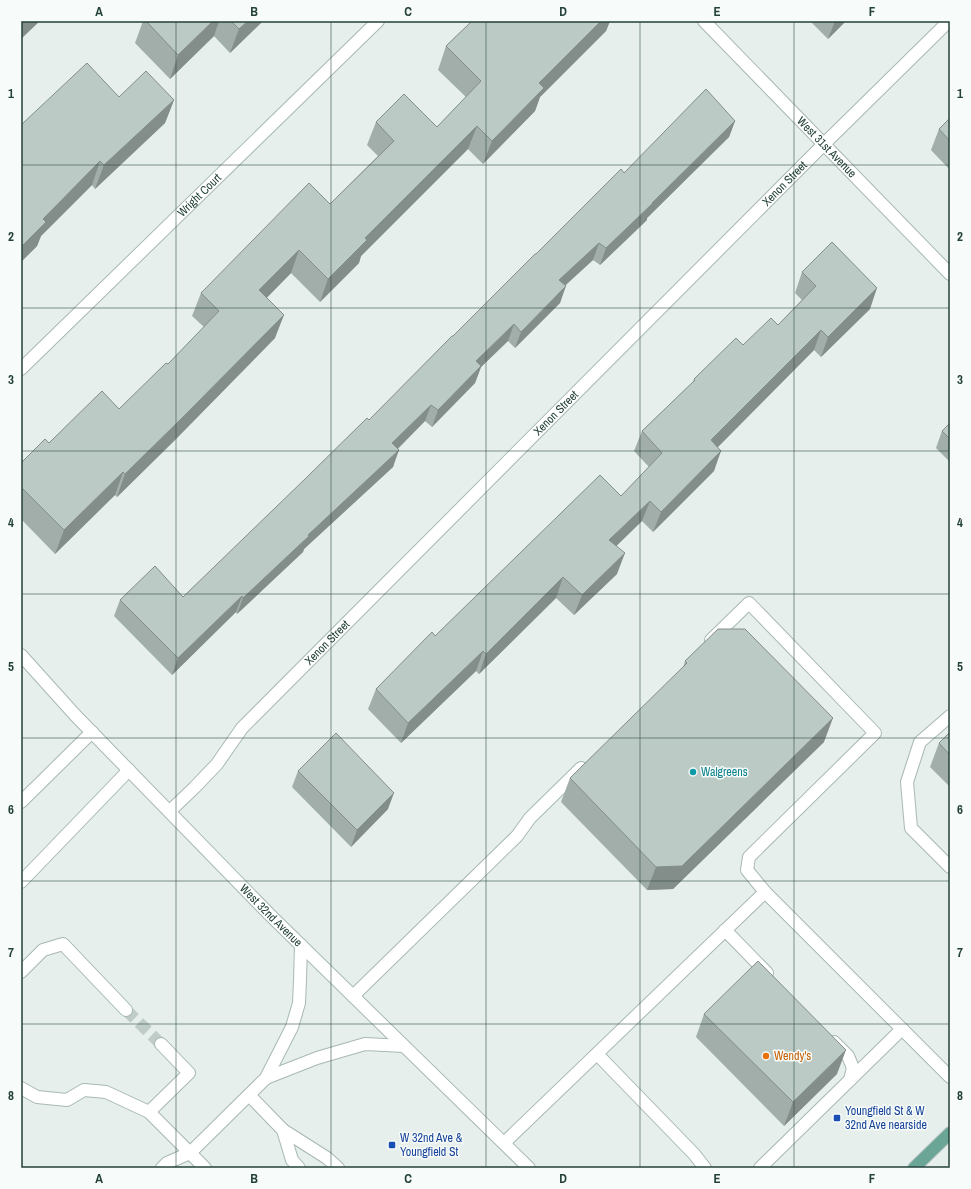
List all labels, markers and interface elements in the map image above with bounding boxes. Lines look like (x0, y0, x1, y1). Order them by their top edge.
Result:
text: A (95, 3, 103, 20)
text: B (250, 3, 258, 20)
text: C (404, 3, 412, 20)
text: D (559, 3, 567, 20)
text: E (713, 3, 721, 20)
text: F (869, 3, 876, 20)
text: 1 (8, 85, 14, 102)
text: 1 (957, 85, 963, 102)
street label: West 31st Avenue (793, 113, 860, 181)
street label: Xenon Street (759, 157, 811, 209)
street label: Wright Court (174, 170, 225, 220)
text: 2 (8, 228, 14, 245)
text: 2 (957, 228, 963, 245)
text: 3 (8, 371, 14, 388)
text: 3 (957, 371, 963, 388)
street label: Xenon Street (530, 387, 582, 439)
text: 4 (8, 514, 14, 531)
text: 4 (957, 514, 963, 531)
street label: Xenon Street (301, 616, 353, 668)
text: 5 (8, 658, 14, 675)
text: 5 (957, 658, 963, 675)
place label: Walgreens (701, 764, 748, 780)
marker: Walgreens (688, 767, 698, 777)
text: 6 (8, 801, 14, 818)
text: 6 (957, 801, 963, 818)
street label: West 32nd Avenue (236, 881, 306, 950)
text: 7 (8, 944, 14, 961)
text: 7 (957, 944, 963, 961)
place label: Wendy's (774, 1048, 811, 1064)
marker: Wendy's (761, 1051, 771, 1061)
text: 8 (8, 1087, 14, 1104)
text: 8 (957, 1087, 963, 1104)
place label: Youngfield St & W 32nd Ave nearside (845, 1103, 927, 1133)
marker: Youngfield St & W 32nd Ave nearside (832, 1113, 842, 1123)
place label: W 32nd Ave & Youngfield St (400, 1130, 463, 1160)
marker: W 32nd Ave & Youngfield St (387, 1140, 397, 1150)
text: A (95, 1170, 103, 1187)
text: B (250, 1170, 258, 1187)
text: C (404, 1170, 412, 1187)
text: D (559, 1170, 567, 1187)
text: E (713, 1170, 721, 1187)
text: F (869, 1170, 876, 1187)

